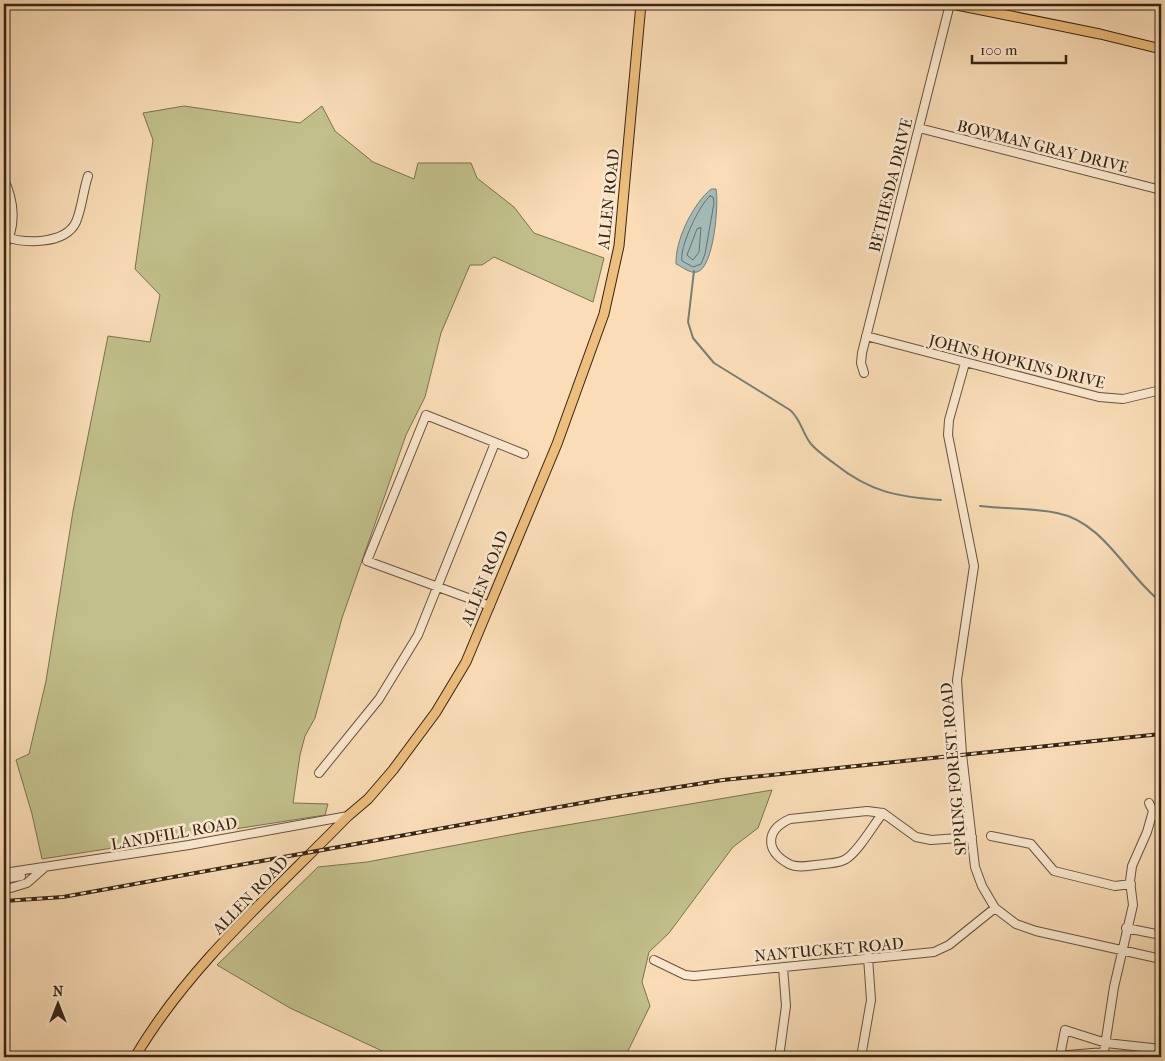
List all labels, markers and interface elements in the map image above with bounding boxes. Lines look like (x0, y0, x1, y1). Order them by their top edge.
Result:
scale bar (972, 32, 1066, 64)
text: 100 m (980, 41, 1018, 59)
street label: BETHESDA DRIVE (865, 116, 916, 254)
street label: BOWMAN GRAY DRIVE (955, 116, 1131, 177)
street label: ALLEN ROAD (594, 148, 623, 251)
street label: JOHNS HOPKINS DRIVE (925, 330, 1107, 393)
street label: ALLEN ROAD (456, 528, 512, 630)
street label: SPRING FOREST ROAD (936, 682, 971, 856)
street label: LANDFILL ROAD (109, 813, 239, 854)
street label: ALLEN ROAD (208, 852, 292, 939)
street label: NANTUCKET ROAD (754, 933, 905, 965)
north arrow (32, 978, 82, 1028)
text: N (53, 983, 64, 1000)

